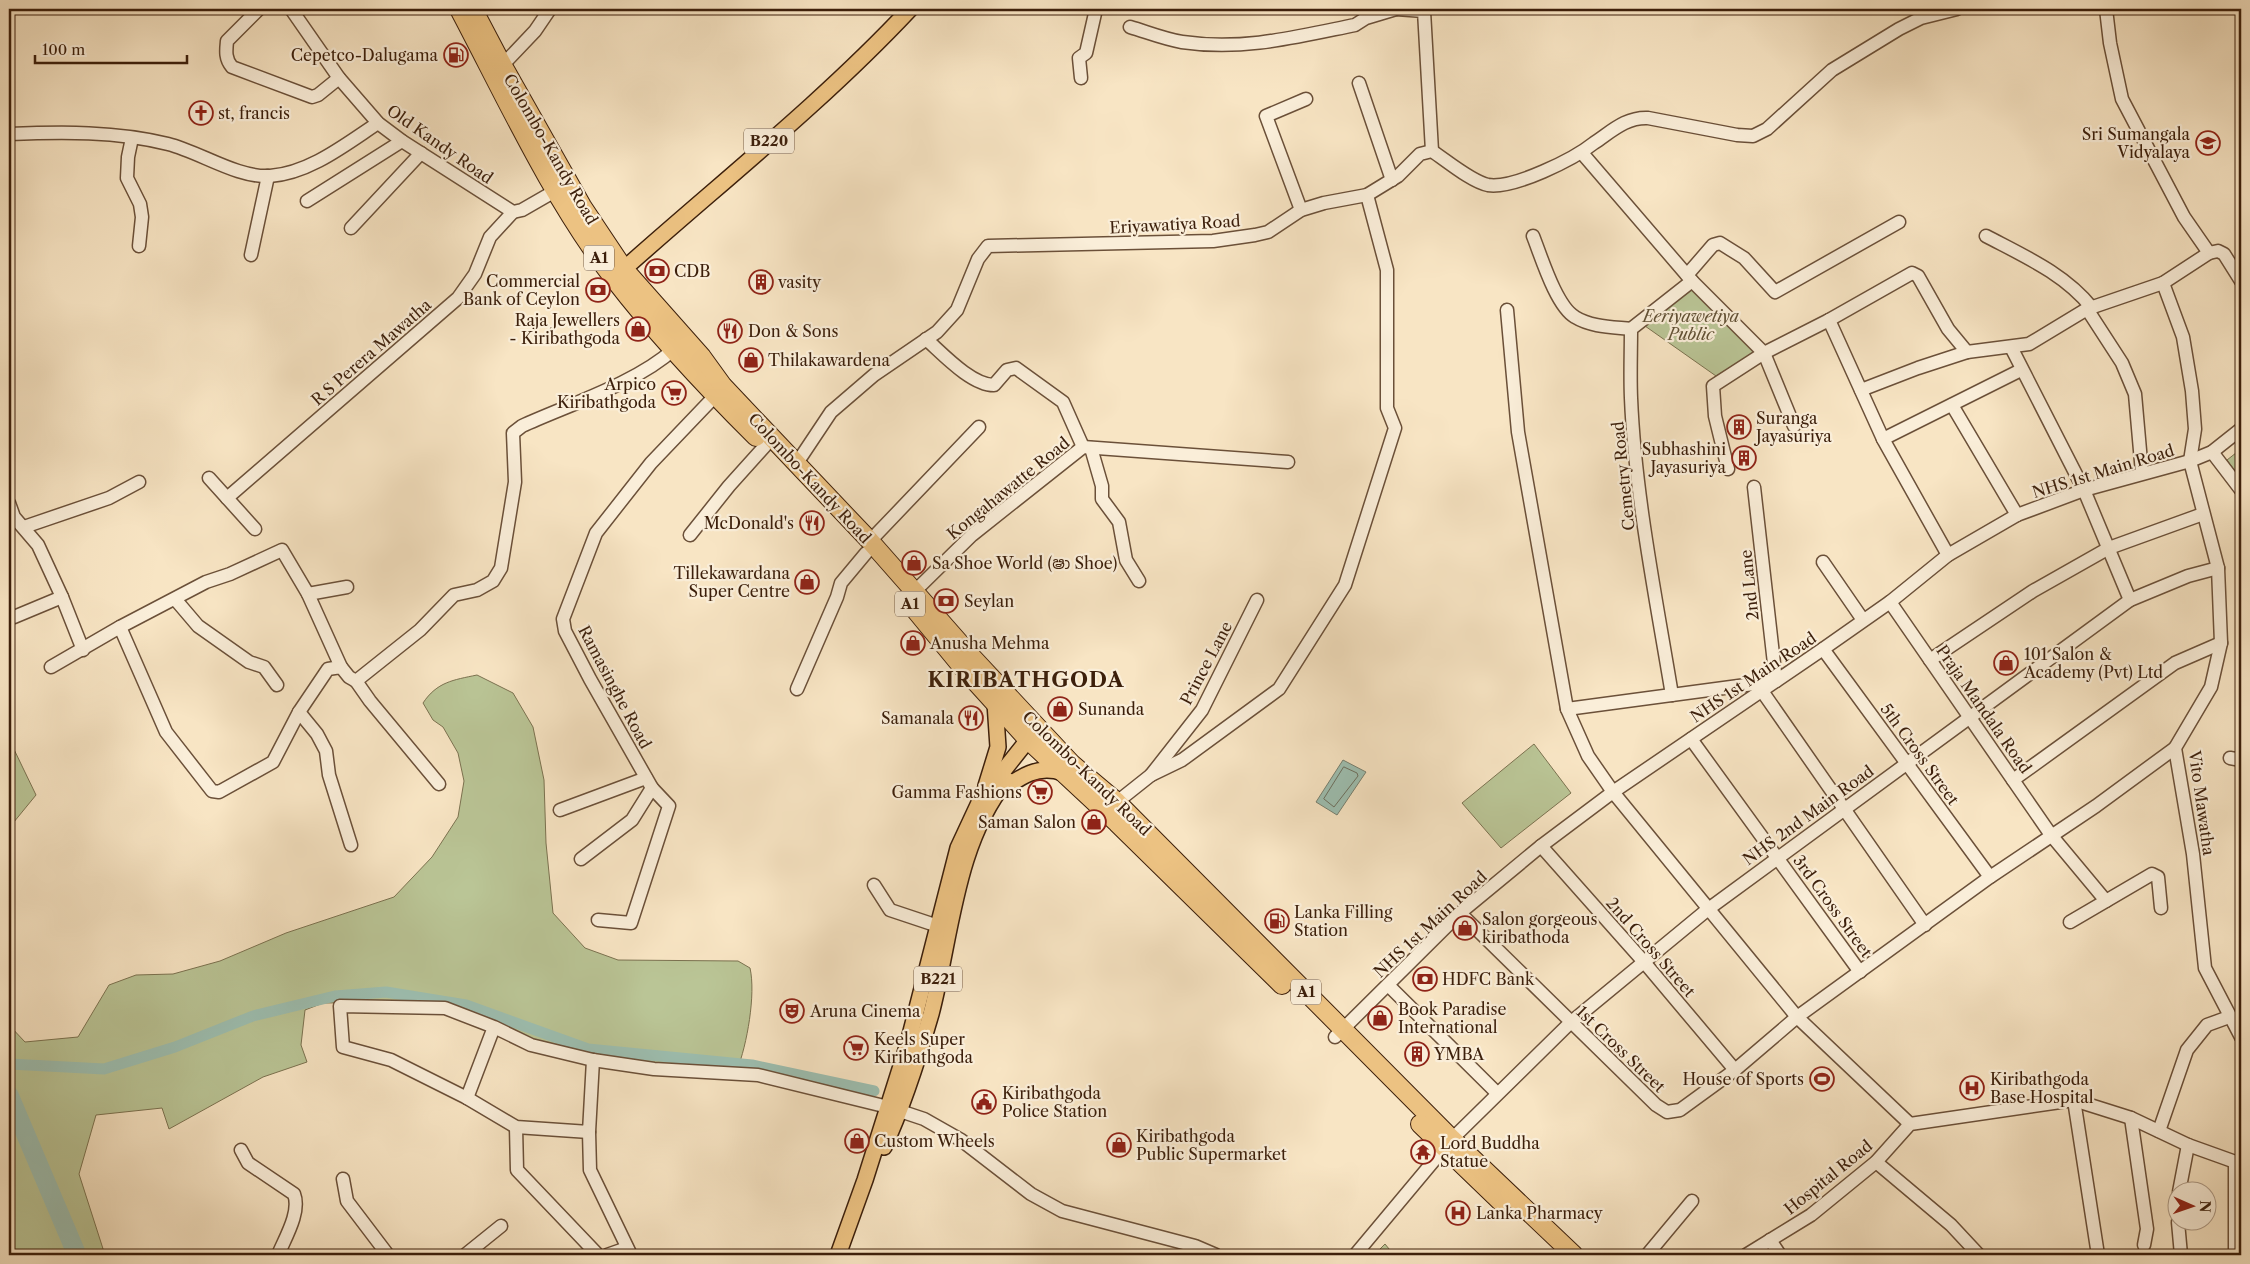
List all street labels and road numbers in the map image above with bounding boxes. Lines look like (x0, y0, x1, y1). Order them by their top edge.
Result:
street label: Colombo-Kandy Road (500, 70, 603, 228)
street label: Old Kandy Road (383, 100, 497, 188)
road number: B220 (744, 128, 794, 154)
street label: Eriyawatiya Road (1109, 211, 1241, 237)
road number: A1 (584, 246, 614, 270)
street label: R S Perera Mawatha (307, 294, 435, 410)
street label: Colombo-Kandy Road (744, 409, 876, 548)
street label: Cemetry Road (1607, 420, 1639, 532)
street label: Kongahawatte Road (943, 432, 1074, 544)
street label: NHS 1st Main Road (2030, 440, 2177, 502)
street label: 2nd Lane (1735, 549, 1763, 621)
road number: A1 (895, 592, 925, 616)
street label: Prince Lane (1176, 618, 1236, 708)
street label: Ramasinghe Road (574, 622, 656, 752)
street label: NHS 1st Main Road (1686, 627, 1820, 727)
street label: Praja Mandala Road (1932, 641, 2036, 777)
street label: 5th Cross Street (1876, 699, 1964, 809)
street label: Colombo-Kandy Road (1019, 706, 1156, 840)
street label: Vito Mawatha (2185, 748, 2219, 857)
street label: NHS 2nd Main Road (1739, 761, 1878, 869)
street label: 3rd Cross Street (1789, 851, 1877, 961)
street label: NHS 1st Main Road (1369, 866, 1491, 982)
street label: 2nd Cross Street (1602, 893, 1700, 1001)
road number: B221 (914, 966, 962, 992)
road number: A1 (1291, 980, 1321, 1004)
street label: 1st Cross Street (1572, 1002, 1670, 1097)
street label: Hospital Road (1780, 1135, 1876, 1219)

